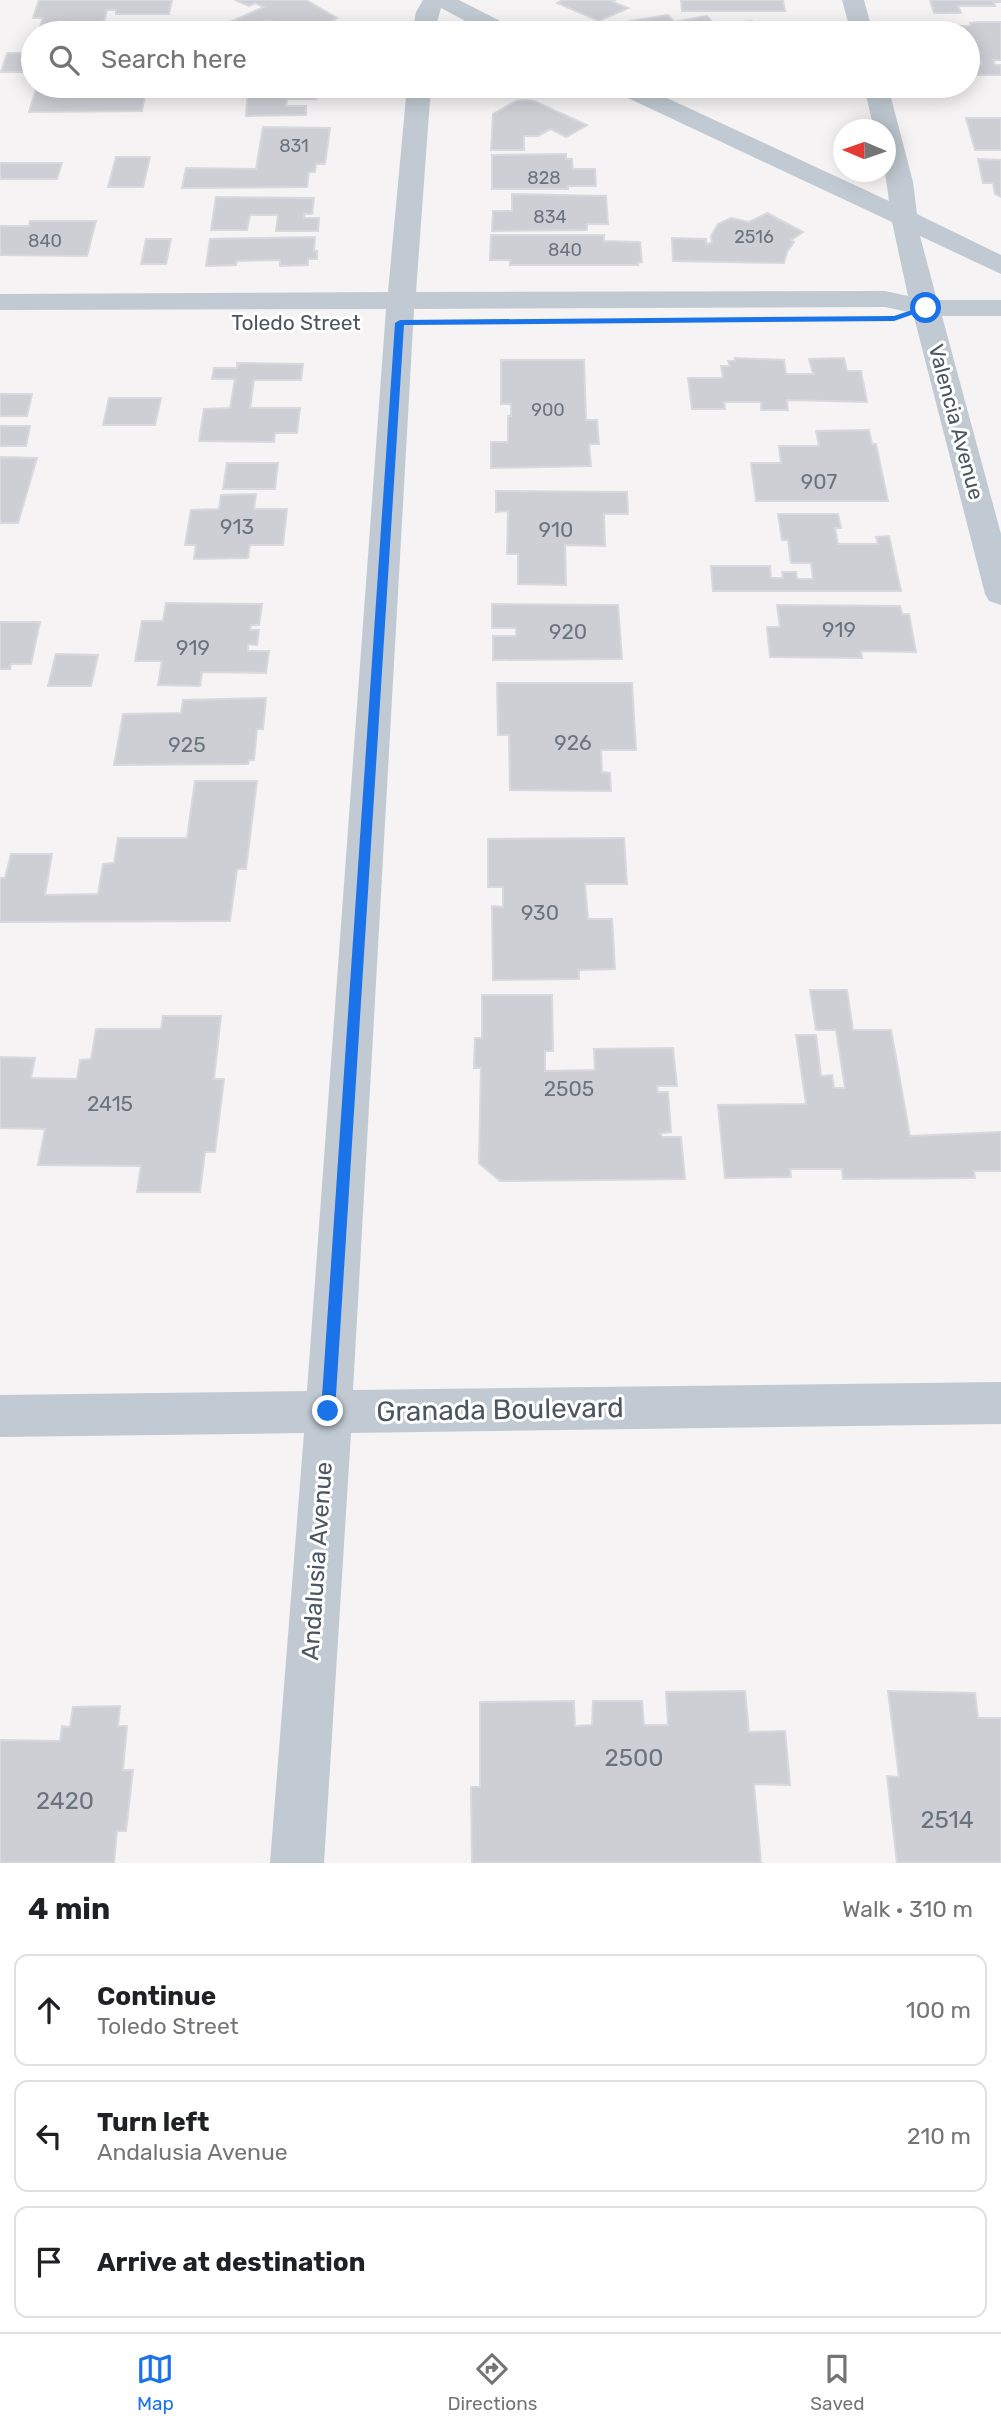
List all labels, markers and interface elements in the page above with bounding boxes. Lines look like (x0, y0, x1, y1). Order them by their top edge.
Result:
search box (21, 21, 980, 98)
icon: search (45, 41, 83, 79)
text: Search here (101, 44, 247, 75)
north arrow (833, 119, 896, 182)
house number: 831 (279, 135, 309, 157)
house number: 828 (527, 167, 561, 189)
house number: 834 (533, 206, 567, 228)
house number: 2516 (734, 226, 774, 248)
house number: 840 (28, 230, 62, 252)
house number: 840 (548, 239, 582, 261)
route start (910, 292, 941, 323)
street label: Toledo Street (231, 310, 361, 335)
street label: Valencia Avenue (924, 341, 989, 502)
house number: 900 (531, 399, 565, 421)
house number: 907 (801, 469, 838, 494)
house number: 913 (220, 514, 254, 539)
house number: 910 (539, 517, 573, 542)
house number: 919 (822, 617, 856, 642)
house number: 920 (549, 619, 587, 644)
house number: 919 (176, 635, 210, 660)
house number: 926 (554, 730, 592, 755)
house number: 925 (168, 732, 206, 757)
house number: 930 (521, 900, 559, 925)
house number: 2505 (544, 1076, 594, 1101)
house number: 2415 (87, 1091, 133, 1116)
street label: Granada Boulevard (376, 1391, 624, 1428)
route end (312, 1395, 343, 1426)
street label: Andalusia Avenue (296, 1461, 338, 1661)
house number: 2500 (605, 1744, 663, 1772)
house number: 2420 (36, 1787, 94, 1815)
house number: 2514 (920, 1806, 974, 1834)
text: 4 min (28, 1891, 110, 1927)
text: Walk · 310 m (842, 1895, 973, 1923)
text: Continue (97, 1981, 216, 2012)
icon: ahead (30, 1991, 68, 2029)
text: 100 m (906, 1996, 971, 2024)
text: Toledo Street (97, 2012, 239, 2040)
text: Turn left (97, 2107, 209, 2138)
icon: left (30, 2117, 68, 2155)
text: 210 m (907, 2122, 971, 2150)
text: Andalusia Avenue (97, 2138, 288, 2166)
icon: arrive (30, 2243, 68, 2281)
text: Arrive at destination (97, 2247, 365, 2278)
tab: Map (136, 2350, 174, 2415)
tab: Directions (447, 2350, 537, 2415)
tab: Saved (810, 2350, 865, 2415)

